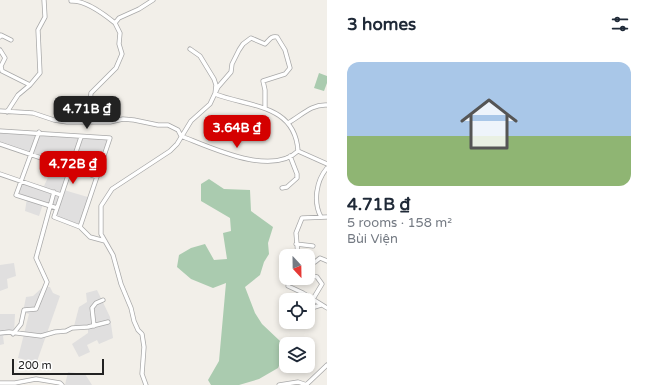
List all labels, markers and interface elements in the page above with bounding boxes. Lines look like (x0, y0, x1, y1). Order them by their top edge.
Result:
icon: filters (609, 13, 631, 35)
text: 3 homes (347, 14, 416, 35)
icon: home (453, 88, 525, 160)
pin: 4.71B ₫ (50, 96, 124, 130)
text: 4.71B ₫ (63, 101, 111, 117)
pin: 3.64B ₫ (200, 115, 274, 149)
text: 3.64B ₫ (213, 120, 261, 136)
pin: 4.72B ₫ (36, 151, 110, 185)
text: 4.72B ₫ (49, 156, 97, 172)
text: 4.71B ₫ (347, 194, 411, 215)
text: 5 rooms · 158 m² (347, 215, 452, 231)
text: Bùi Viện (347, 231, 398, 247)
north arrow (279, 249, 315, 285)
map controls (279, 249, 315, 373)
button: locate (279, 293, 315, 329)
button: layers (279, 337, 315, 373)
scale bar (12, 357, 104, 376)
text: 200 m (18, 359, 52, 372)

